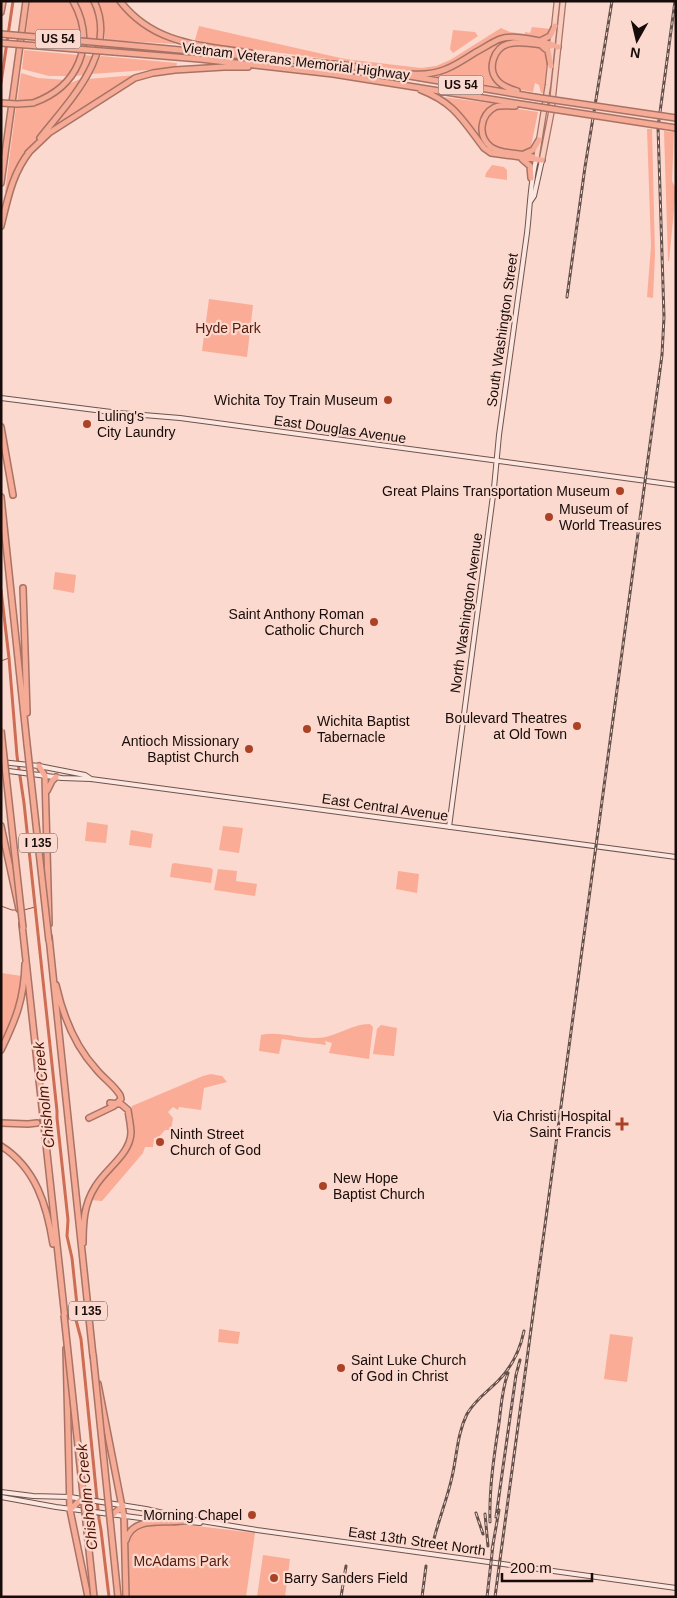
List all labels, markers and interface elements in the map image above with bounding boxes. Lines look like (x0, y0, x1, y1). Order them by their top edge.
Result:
north arrow (612, 15, 662, 65)
road number: US 54 (36, 30, 80, 48)
street label: Vietnam Veterans Memorial Highway (181, 39, 411, 83)
text: N (629, 44, 641, 62)
road number: US 54 (438, 76, 484, 94)
street label: South Washington Street (483, 252, 521, 408)
park label: Hyde Park (195, 320, 262, 336)
place label: Wichita Toy Train Museum (214, 392, 378, 408)
marker: Wichita Toy Train Museum (382, 394, 394, 406)
place label: Luling's City Laundry (97, 408, 176, 440)
street label: East Douglas Avenue (273, 412, 407, 446)
marker: Luling's City Laundry (81, 418, 93, 430)
place label: Great Plains Transportation Museum (382, 483, 610, 499)
marker: Great Plains Transportation Museum (614, 485, 626, 497)
place label: Museum of World Treasures (559, 501, 661, 533)
marker: Museum of World Treasures (543, 511, 555, 523)
street label: North Washington Avenue (447, 532, 485, 694)
place label: Saint Anthony Roman Catholic Church (229, 606, 364, 638)
marker: Saint Anthony Roman Catholic Church (368, 616, 380, 628)
place label: Boulevard Theatres at Old Town (445, 710, 567, 742)
place label: Wichita Baptist Tabernacle (317, 713, 410, 745)
marker: Boulevard Theatres at Old Town (571, 720, 583, 732)
marker: Wichita Baptist Tabernacle (301, 723, 313, 735)
place label: Antioch Missionary Baptist Church (122, 733, 239, 765)
marker: Antioch Missionary Baptist Church (243, 743, 255, 755)
street label: East Central Avenue (321, 790, 449, 824)
road number: I 135 (19, 834, 57, 852)
water label: Chisholm Creek (29, 1040, 58, 1149)
place label: Via Christi Hospital Saint Francis (493, 1108, 611, 1140)
marker: Via Christi Hospital Saint Francis (615, 1117, 629, 1131)
place label: Ninth Street Church of God (170, 1126, 261, 1158)
marker: Ninth Street Church of God (154, 1136, 166, 1148)
place label: New Hope Baptist Church (333, 1170, 425, 1202)
marker: New Hope Baptist Church (317, 1180, 329, 1192)
road number: I 135 (69, 1302, 107, 1320)
place label: Saint Luke Church of God in Christ (351, 1352, 466, 1384)
marker: Saint Luke Church of God in Christ (335, 1362, 347, 1374)
water label: Chisholm Creek (72, 1442, 101, 1551)
place label: Morning Chapel (143, 1507, 242, 1523)
marker: Morning Chapel (246, 1509, 258, 1521)
street label: East 13th Street North (347, 1523, 487, 1559)
scale bar (502, 1550, 592, 1582)
park label: McAdams Park (134, 1553, 229, 1569)
text: 200 m (510, 1559, 552, 1576)
place label: Barry Sanders Field (284, 1570, 408, 1586)
marker: Barry Sanders Field (268, 1572, 280, 1584)

